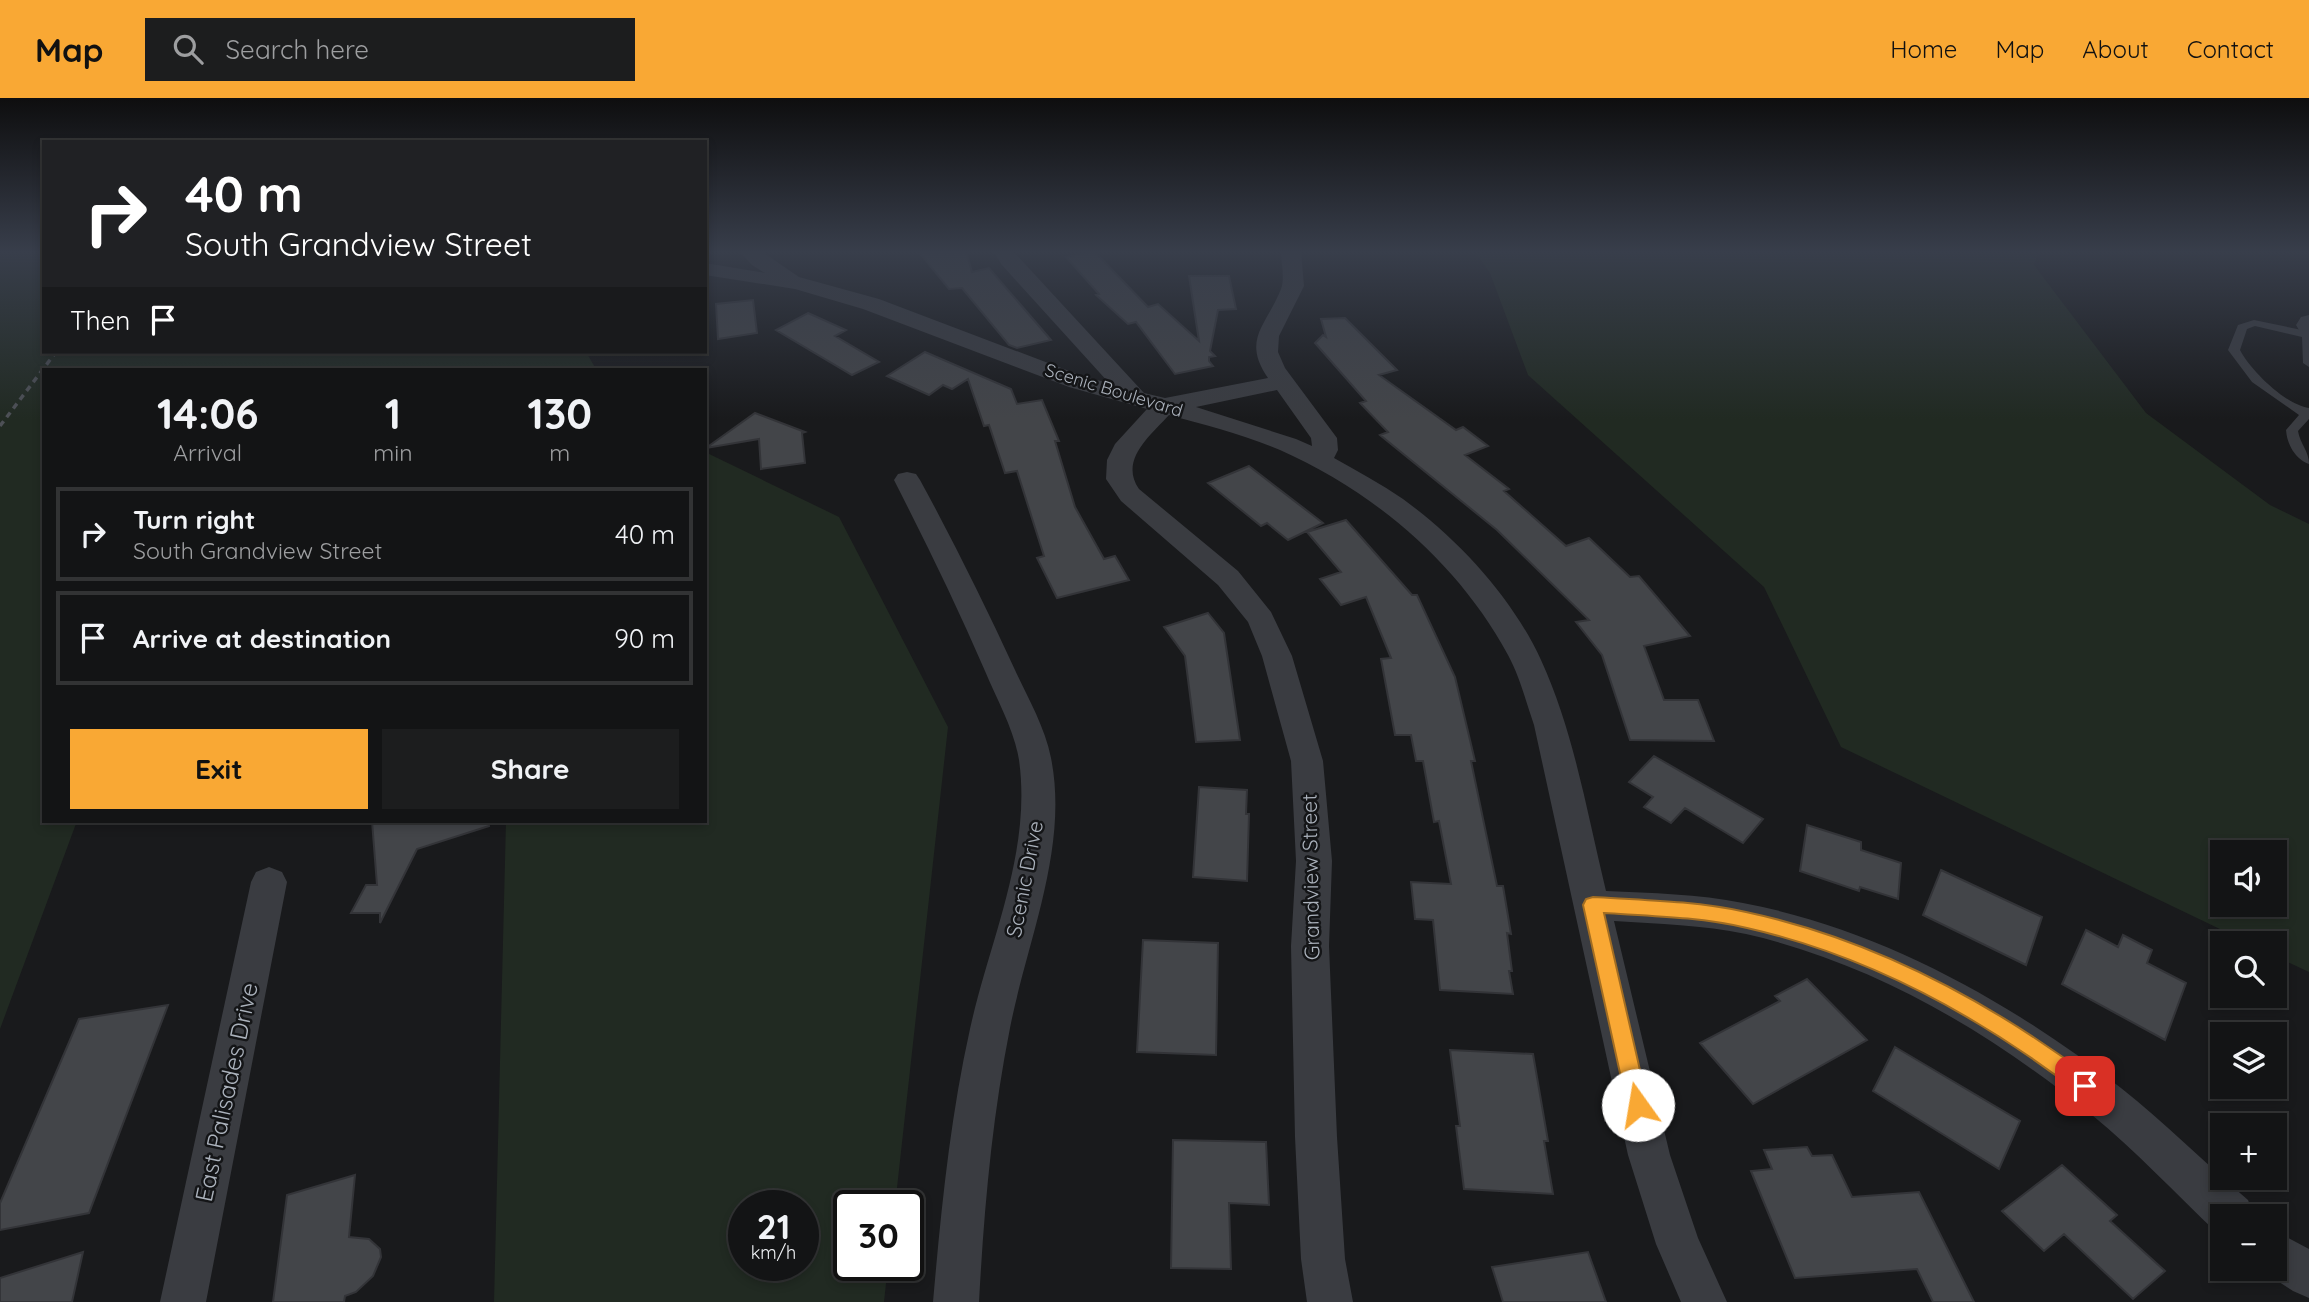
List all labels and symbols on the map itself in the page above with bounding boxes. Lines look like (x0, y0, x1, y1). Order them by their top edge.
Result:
street label: Scenic Boulevard (1042, 358, 1186, 422)
street label: Grandview Street (1296, 794, 1324, 960)
street label: Scenic Drive (1000, 818, 1048, 940)
street label: East Palisades Drive (188, 980, 264, 1204)
pin (2055, 1056, 2115, 1116)
position arrow (1601, 1068, 1675, 1142)
speed limit sign: 30 (833, 1190, 924, 1281)

